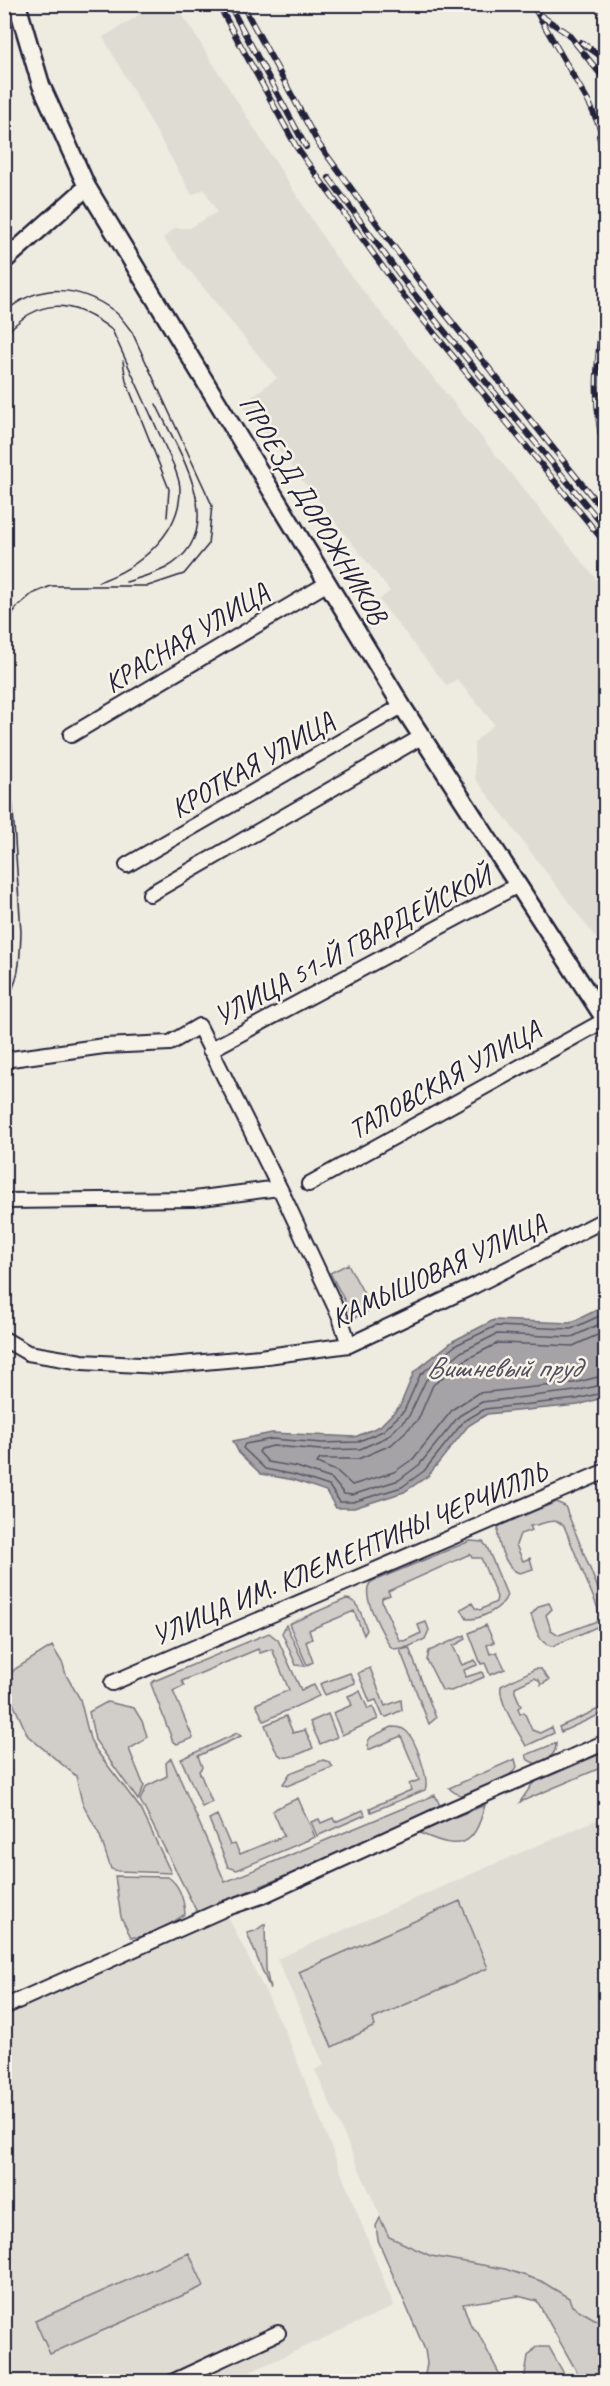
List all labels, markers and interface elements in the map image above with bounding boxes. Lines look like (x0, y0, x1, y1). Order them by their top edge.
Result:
street label: ПРОЕЗД ДОРОЖНИКОВ (232, 389, 397, 632)
street label: КРАСНАЯ УЛИЦА (98, 574, 276, 700)
street label: КРОТКАЯ УЛИЦА (164, 703, 341, 825)
street label: УЛИЦА 51-Й ГВАРДЕЙСКОЙ (208, 855, 501, 1033)
street label: ТАЛОВСКАЯ УЛИЦА (342, 1011, 548, 1147)
street label: КАМЫШОВАЯ УЛИЦА (325, 1205, 552, 1336)
water label: Вишневый пруд (426, 1348, 586, 1386)
street label: УЛИЦА ИМ. КЛЕМЕНТИНЫ ЧЕРЧИЛЛЬ (146, 1453, 555, 1653)

